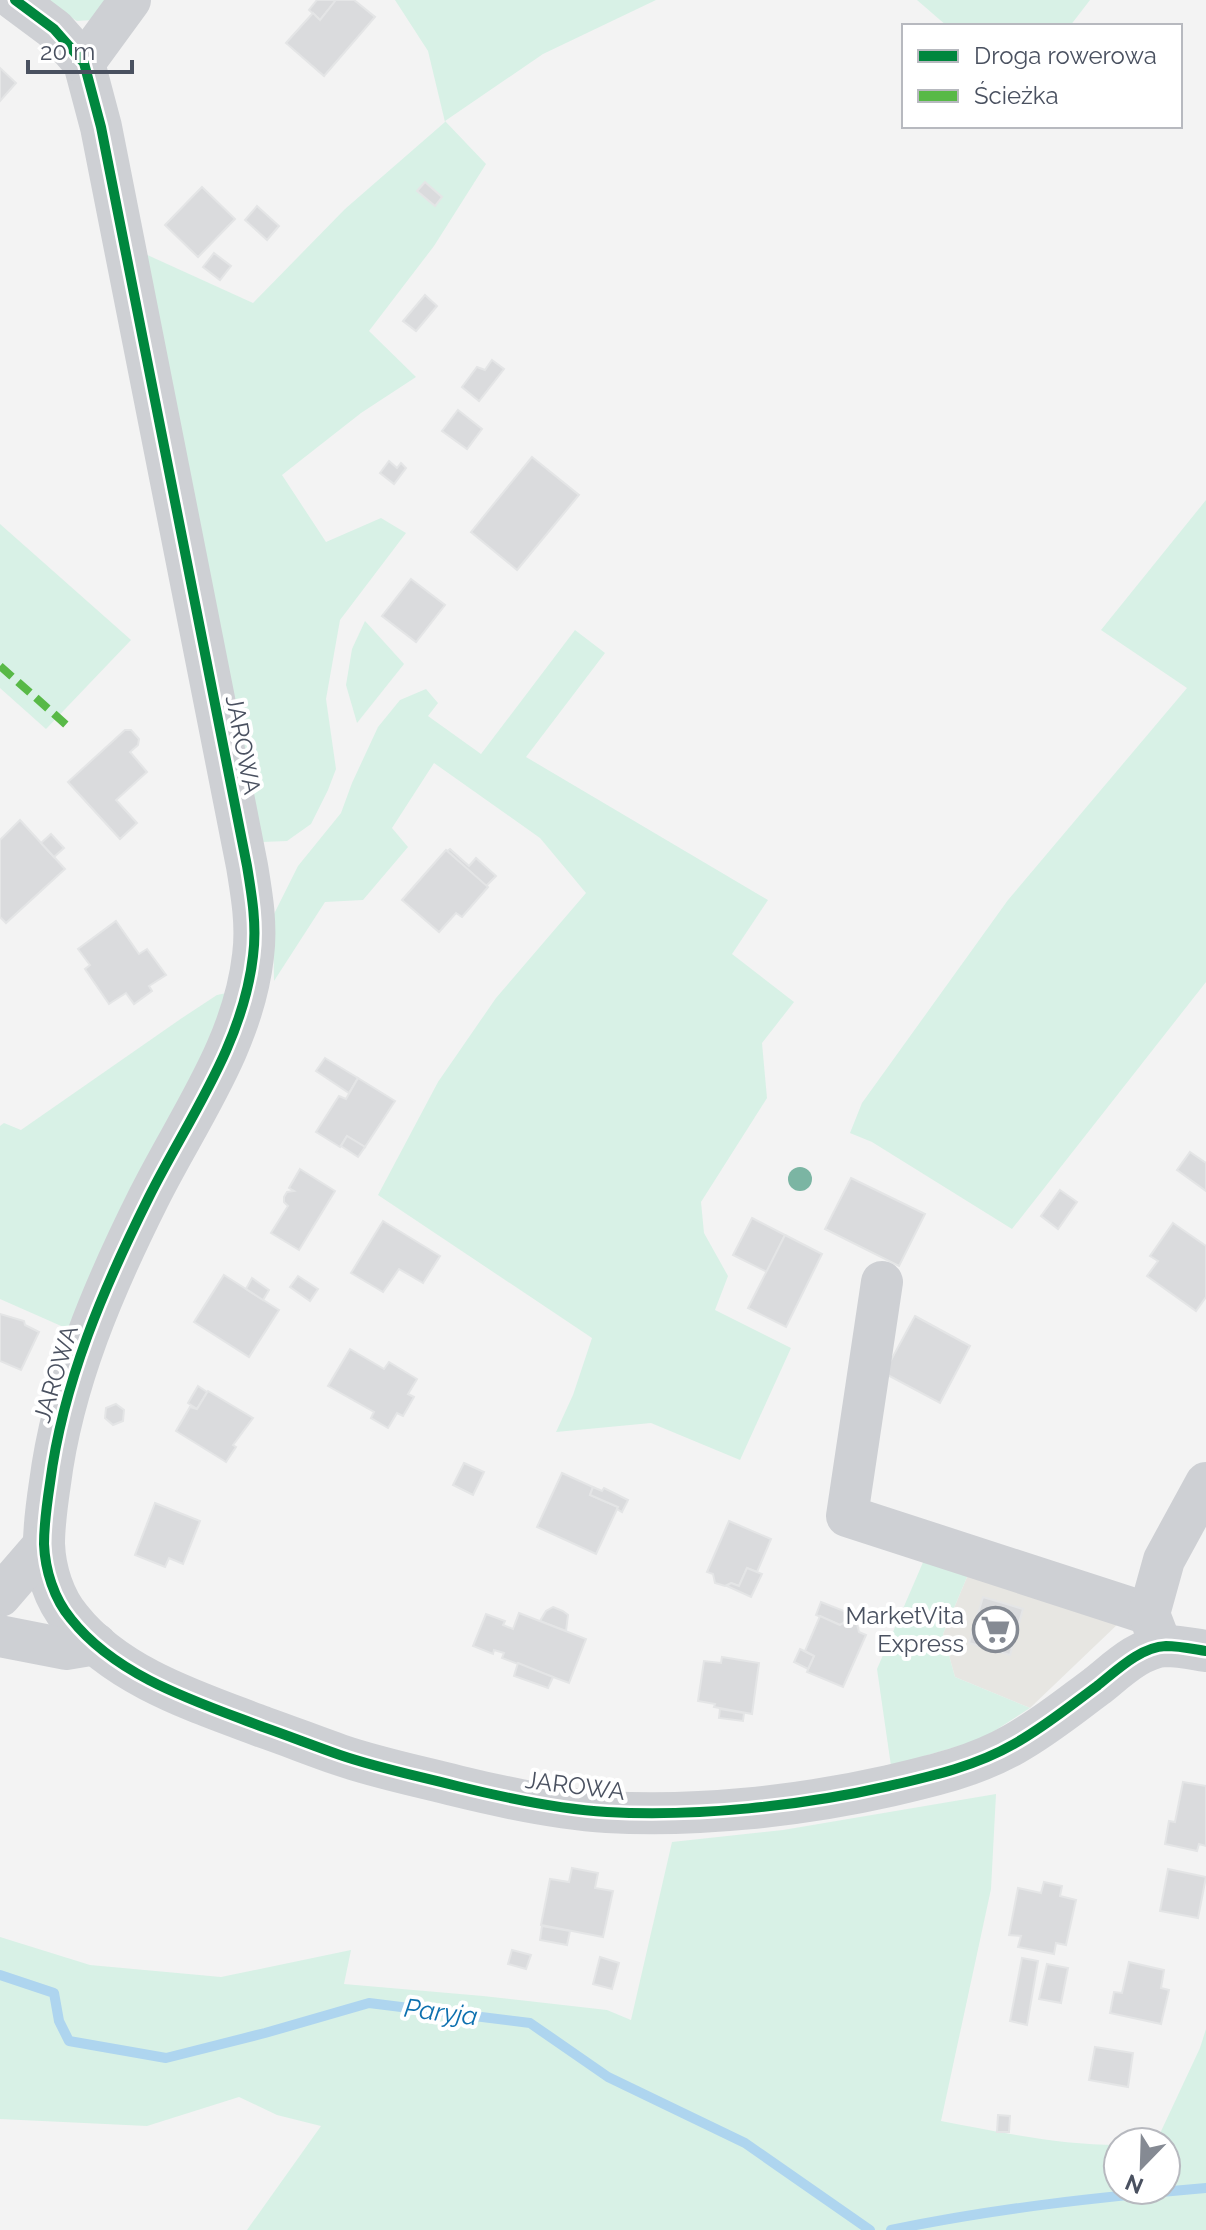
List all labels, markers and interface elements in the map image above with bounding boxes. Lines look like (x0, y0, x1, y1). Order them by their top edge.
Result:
scale bar (28, 24, 132, 74)
legend (902, 24, 1182, 128)
text: 20 m (40, 37, 95, 66)
text: Droga rowerowa (974, 41, 1157, 70)
text: Ścieżka (974, 81, 1058, 110)
street label: JAROWA (220, 693, 267, 797)
street label: JAROWA (27, 1322, 84, 1426)
place label: MarketVita Express (846, 1601, 964, 1658)
supermarket icon: MarketVita Express (971, 1606, 1019, 1654)
street label: JAROWA (524, 1765, 627, 1806)
water label: Paryja (403, 1993, 479, 2031)
north arrow (1102, 2126, 1182, 2206)
text: N (1121, 2169, 1147, 2200)

